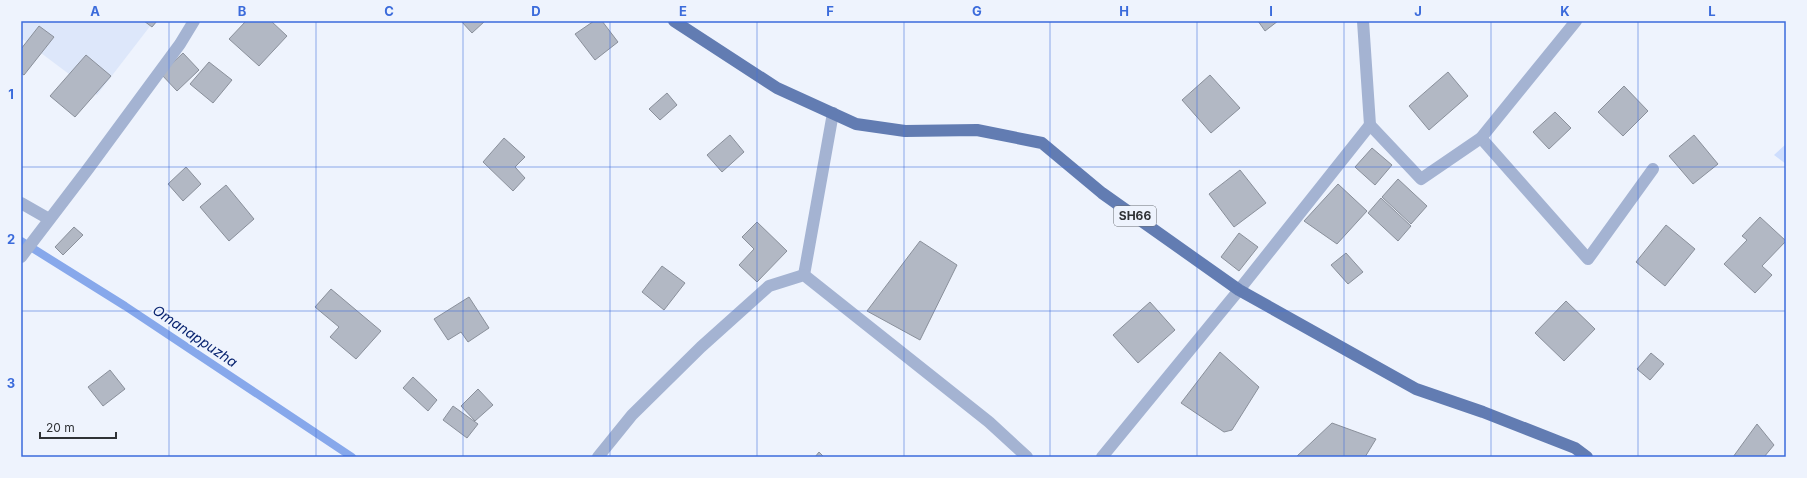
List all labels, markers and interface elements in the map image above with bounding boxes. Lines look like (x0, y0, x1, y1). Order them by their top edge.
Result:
text: A (90, 3, 100, 19)
text: B (238, 3, 247, 19)
text: C (384, 3, 394, 19)
text: D (531, 3, 541, 19)
text: E (679, 3, 687, 19)
text: F (826, 3, 834, 19)
text: G (972, 3, 982, 19)
text: H (1119, 3, 1129, 19)
text: I (1269, 3, 1273, 19)
text: J (1414, 3, 1422, 19)
text: K (1560, 3, 1570, 19)
text: L (1708, 3, 1716, 19)
text: 1 (8, 86, 14, 102)
road number: SH66 (1114, 206, 1156, 226)
text: 2 (7, 231, 15, 247)
water label: Omanappuzha (150, 301, 241, 370)
text: 3 (7, 375, 15, 391)
scale bar (40, 414, 116, 440)
text: 20 m (46, 420, 75, 435)

